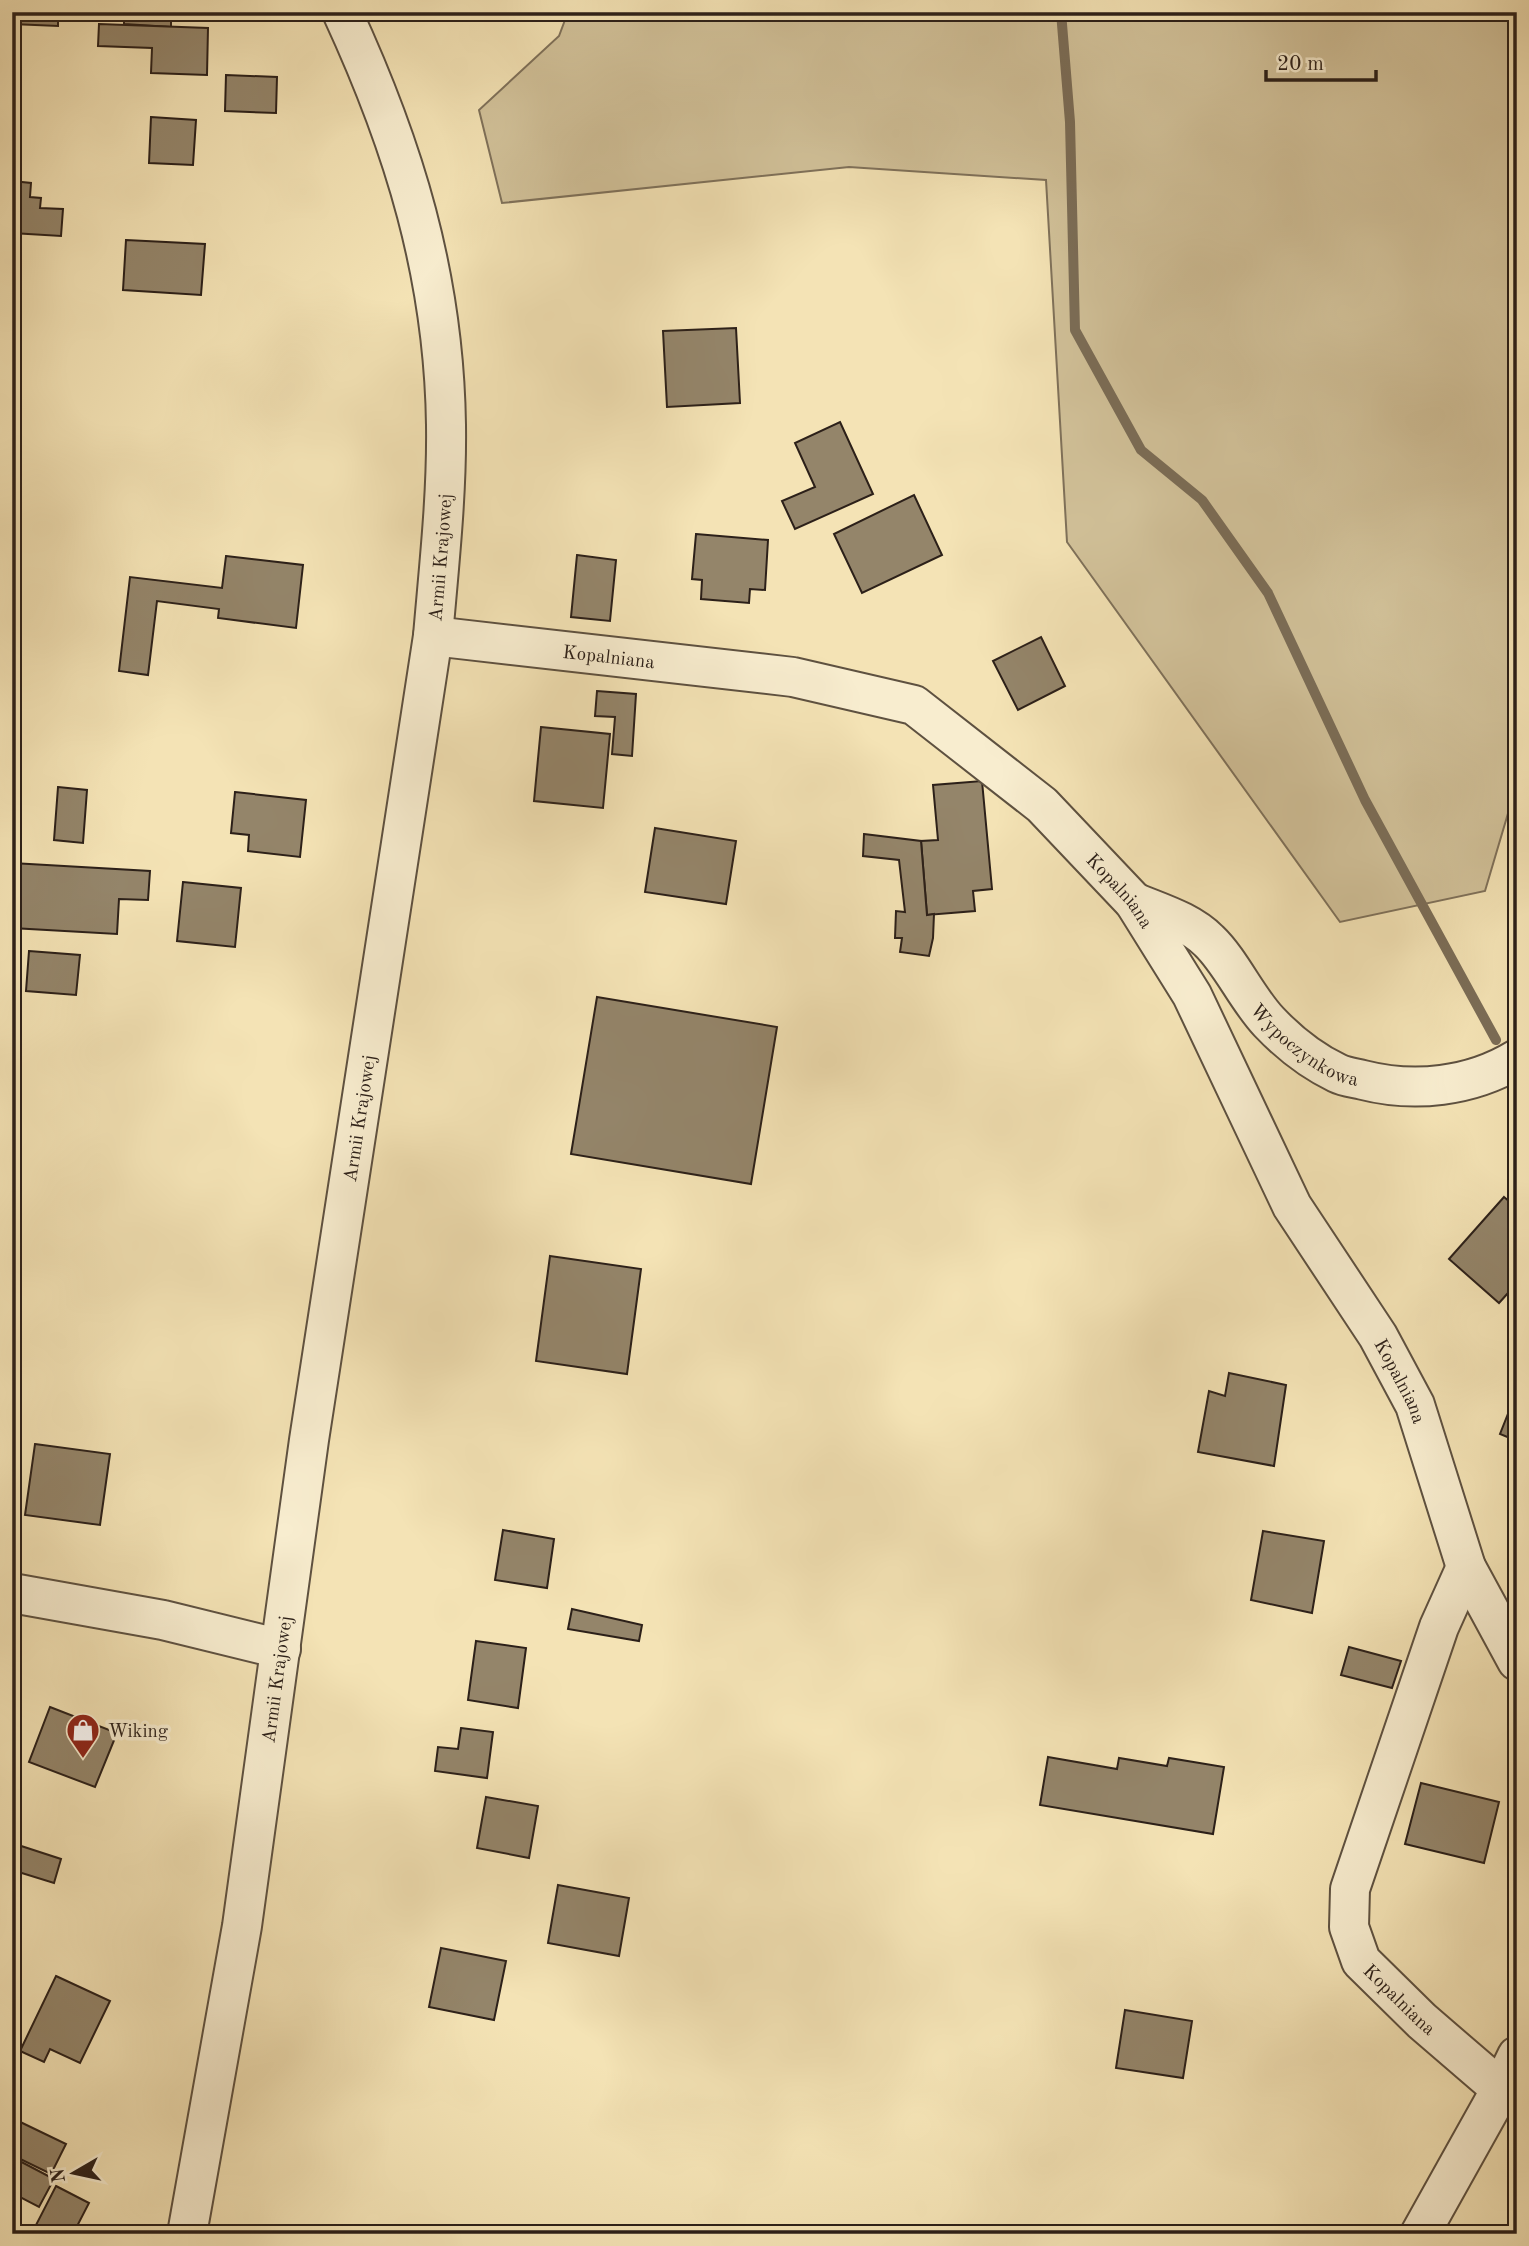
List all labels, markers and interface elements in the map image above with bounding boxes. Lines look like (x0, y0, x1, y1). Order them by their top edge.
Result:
scale bar (1266, 38, 1377, 82)
text: 20 m (1277, 54, 1324, 75)
street label: Armii Krajowej (427, 493, 457, 622)
street label: Kopalniana (561, 644, 656, 673)
street label: Kopalniana (1081, 851, 1155, 933)
street label: Wypoczynkowa (1246, 1001, 1360, 1091)
street label: Armii Krajowej (342, 1054, 380, 1184)
street label: Kopalniana (1369, 1336, 1427, 1427)
street label: Armii Krajowej (260, 1615, 297, 1744)
shop icon: Wiking (64, 1711, 102, 1760)
place label: Wiking (108, 1723, 169, 1742)
street label: Kopalniana (1358, 1962, 1439, 2040)
north arrow (38, 2138, 108, 2208)
text: N (49, 2166, 70, 2184)

